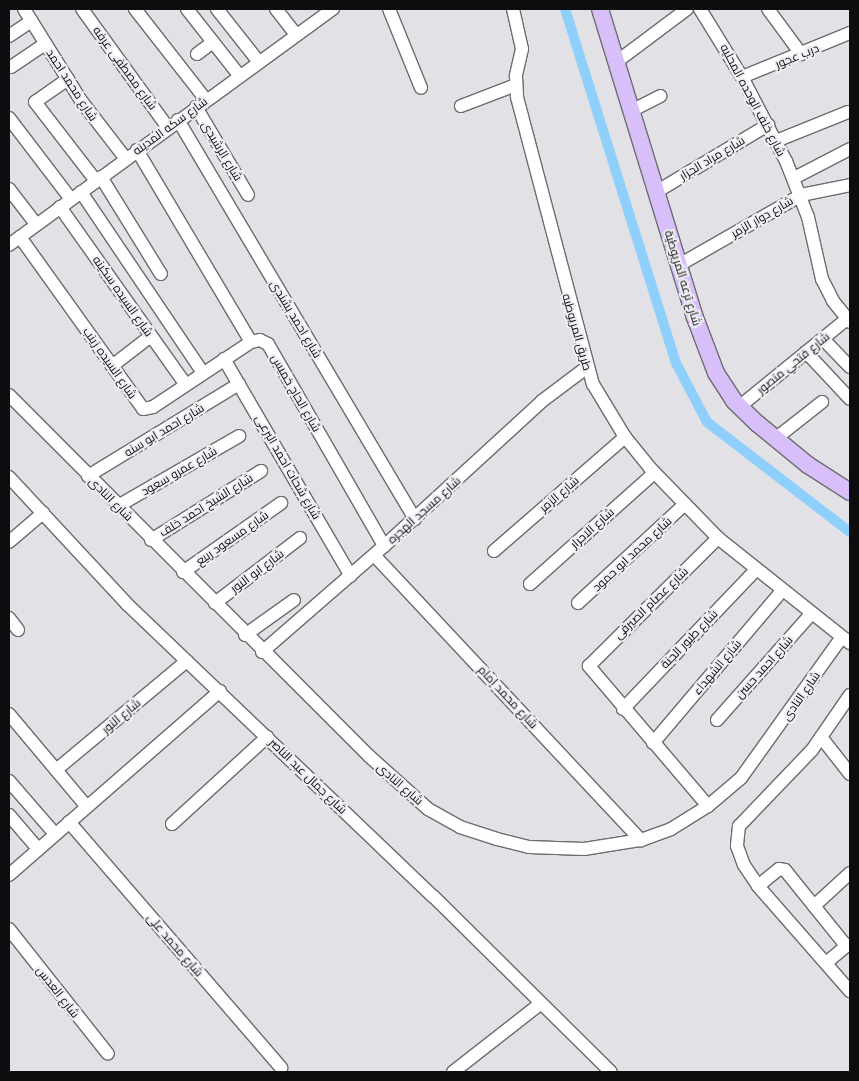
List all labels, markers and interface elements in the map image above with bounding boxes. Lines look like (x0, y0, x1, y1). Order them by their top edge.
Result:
street label: شارع مصطفى عرفه (90, 23, 160, 113)
street label: شارع خلف الوحده المحليه (717, 41, 789, 159)
street label: درب عجور (773, 41, 821, 71)
street label: شارع محمد احمد (43, 46, 101, 124)
street label: شارع سكه المدينه (130, 94, 210, 158)
street label: شارع الرشيدى (199, 119, 245, 183)
street label: شارع مراد الجزار (677, 133, 747, 183)
street label: شارع دوار الزمر (728, 193, 796, 241)
street label: شارع ترعه المريوطية (662, 229, 704, 327)
street label: شارع السيده سكينه (90, 253, 156, 339)
street label: شارع احمد بشندى (267, 278, 325, 360)
street label: طريق المريوطيه (559, 292, 595, 372)
street label: شارع السيده زينب (80, 324, 140, 402)
street label: شارع فتحي منصور (754, 329, 832, 397)
street label: شارع الحاج خميس (268, 352, 324, 434)
street label: شارع احمد ابو سنه (121, 400, 207, 460)
street label: شارع شحات احمد البرعى (252, 412, 324, 522)
street label: شارع عمرو سعود (139, 443, 219, 499)
street label: شارع الشيخ احمد خلف (156, 470, 256, 540)
street label: شارع مسجد الهجره (384, 473, 464, 547)
street label: شارع الزمر (536, 473, 582, 515)
street label: شارع النادى (86, 474, 136, 524)
street label: شارع الاحرار (567, 505, 617, 551)
street label: شارع مسعود ربيع (193, 508, 271, 568)
street label: شارع محمد ابو حمود (589, 514, 675, 594)
street label: شارع ابو النور (228, 546, 286, 596)
street label: شارع عصام الصيرفى (611, 564, 691, 642)
street label: شارع طيور الجنة (657, 607, 721, 671)
street label: شارع احمد حسن (732, 633, 796, 701)
street label: شارع الشهداء (690, 637, 744, 697)
street label: شارع محمد إمام (475, 662, 541, 732)
street label: شارع النادى (779, 669, 823, 723)
street label: شارع النور (99, 696, 143, 736)
street label: شارع جمال عبد الناصر (266, 735, 350, 817)
street label: شارع النادى (374, 760, 426, 808)
street label: شارع محمد على (144, 911, 206, 979)
street label: شارع العدس (33, 963, 83, 1021)

